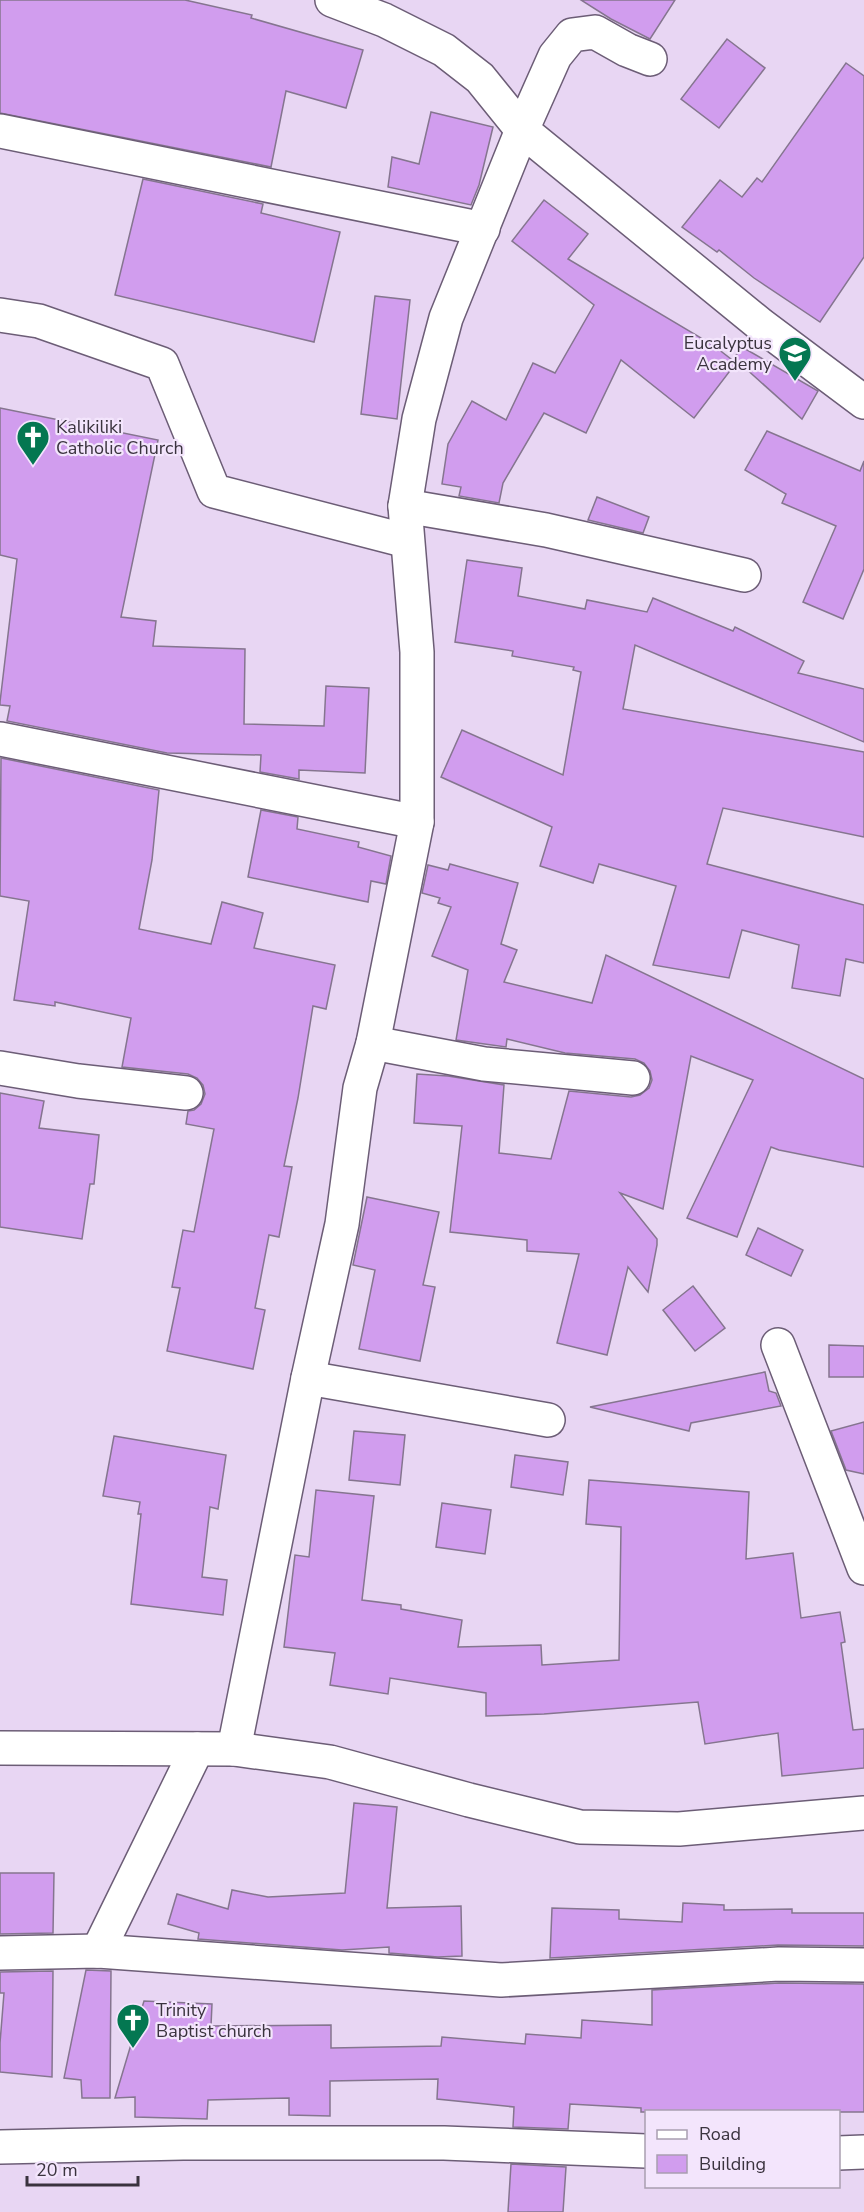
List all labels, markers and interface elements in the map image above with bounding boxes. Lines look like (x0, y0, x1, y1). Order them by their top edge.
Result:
place label: Eucalyptus Academy (684, 331, 773, 376)
school or university icon: Eucalyptus Academy (777, 335, 813, 382)
place label: Kalikiliki Catholic Church (56, 415, 184, 460)
church icon: Kalikiliki Catholic Church (15, 419, 51, 466)
place label: Trinity Baptist church (156, 1998, 272, 2043)
church icon: Trinity Baptist church (115, 2002, 151, 2049)
legend (645, 2110, 840, 2188)
text: Road (699, 2122, 741, 2146)
scale bar (27, 2149, 138, 2187)
text: Building (699, 2152, 766, 2176)
text: 20 m (36, 2158, 78, 2182)

